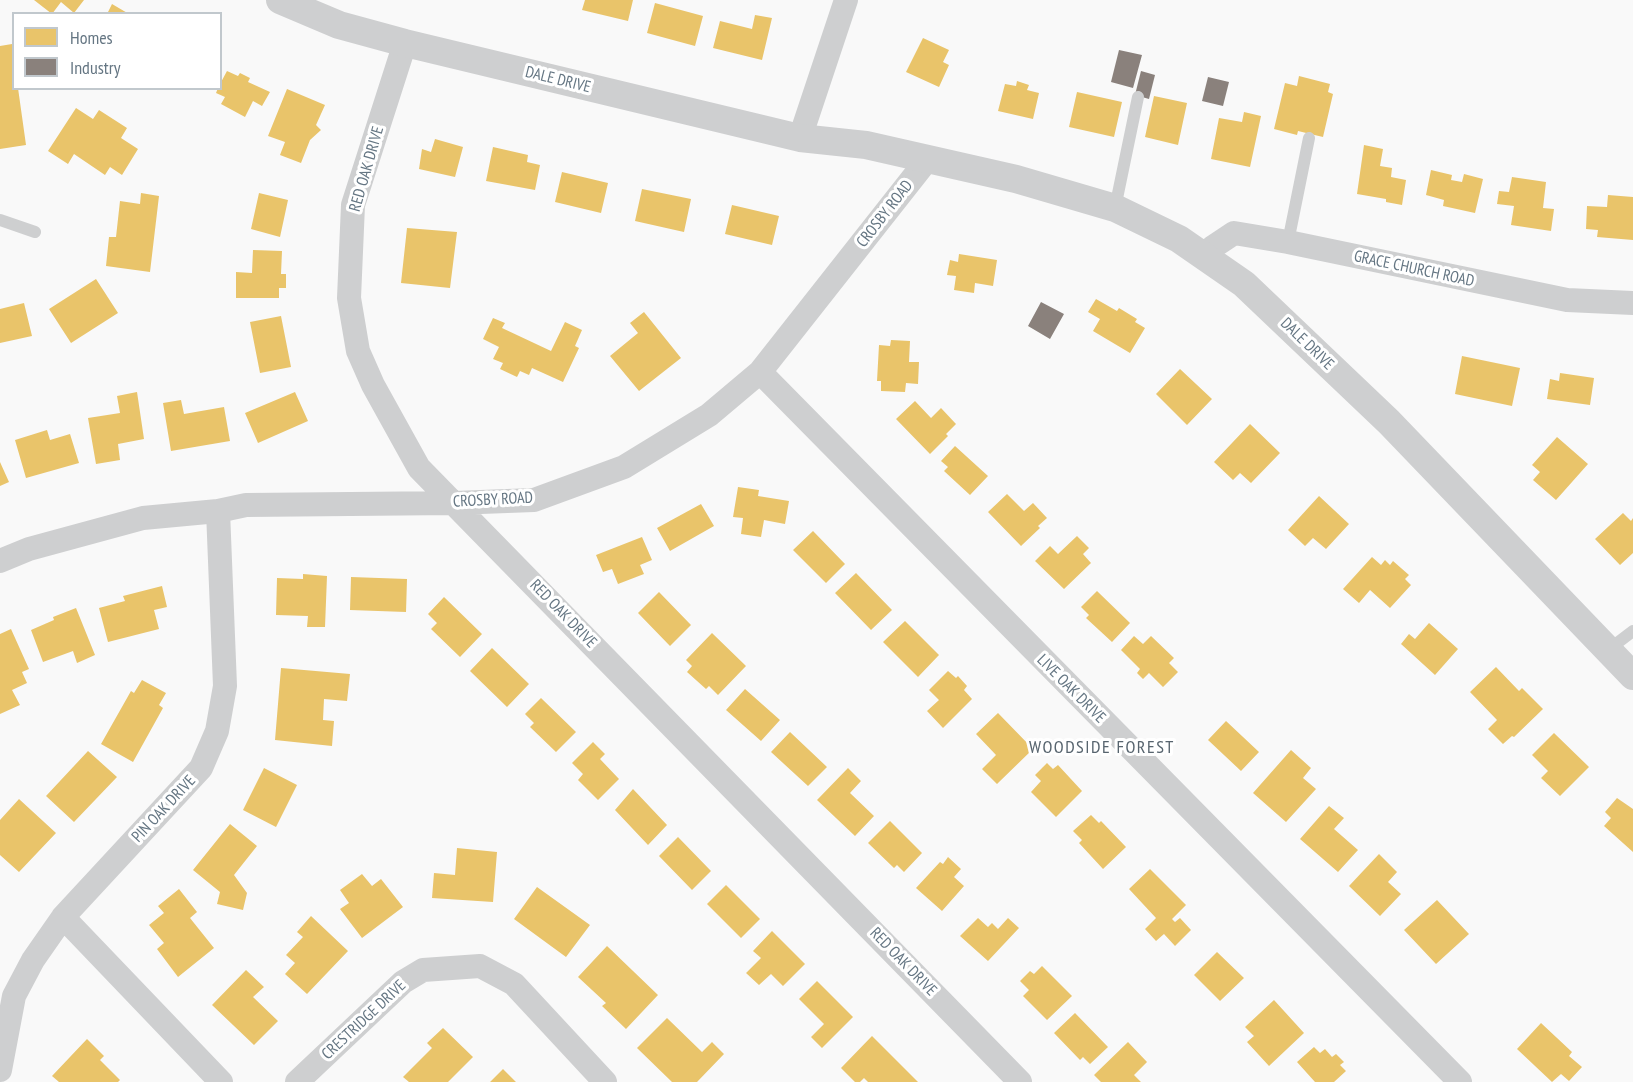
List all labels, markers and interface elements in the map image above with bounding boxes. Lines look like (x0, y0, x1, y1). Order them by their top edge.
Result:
legend (12, 12, 222, 90)
text: Homes (70, 26, 113, 49)
text: Industry (70, 56, 120, 79)
street label: DALE DRIVE (523, 63, 593, 97)
street label: RED OAK DRIVE (346, 124, 388, 214)
street label: CROSBY ROAD (853, 177, 917, 251)
street label: GRACE CHURCH ROAD (1352, 247, 1476, 291)
street label: DALE DRIVE (1276, 314, 1338, 374)
street label: CROSBY ROAD (453, 488, 533, 512)
street label: RED OAK DRIVE (526, 576, 600, 652)
street label: LIVE OAK DRIVE (1033, 651, 1109, 727)
district label: WOODSIDE FOREST (1029, 737, 1175, 759)
street label: PIN OAK DRIVE (128, 772, 200, 846)
street label: RED OAK DRIVE (866, 924, 940, 1000)
street label: CRESTRIDGE DRIVE (318, 976, 410, 1064)

